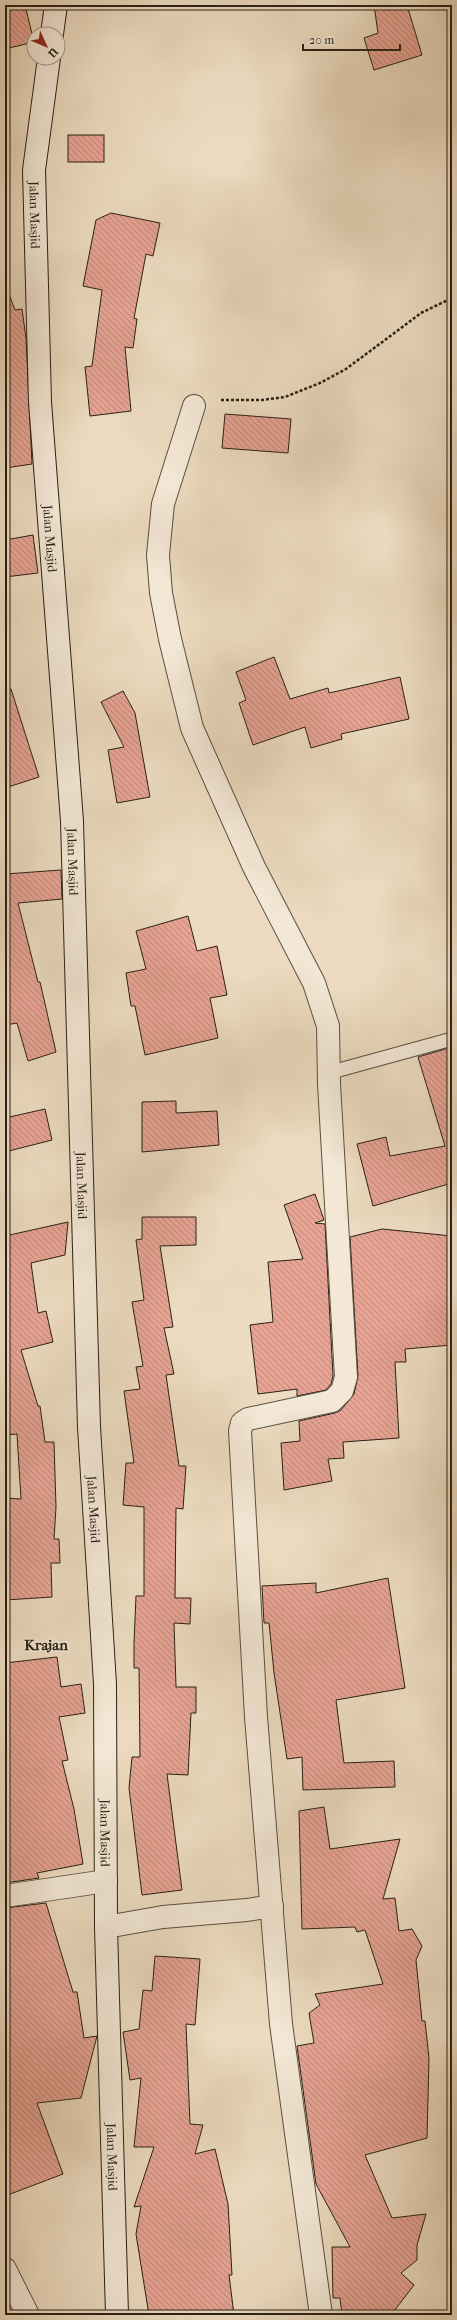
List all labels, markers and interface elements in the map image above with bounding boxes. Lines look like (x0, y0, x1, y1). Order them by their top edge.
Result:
north arrow (26, 26, 66, 66)
scale bar (303, 26, 400, 52)
text: 20 m (309, 33, 334, 47)
text: U (45, 44, 61, 61)
street label: Jalan Masjid (27, 180, 44, 250)
street label: Jalan Masjid (40, 503, 61, 574)
street label: Jalan Masjid (65, 827, 82, 897)
street label: Jalan Masjid (74, 1151, 91, 1220)
street label: Jalan Masjid (84, 1474, 104, 1544)
district label: Krajan (24, 1636, 68, 1654)
street label: Jalan Masjid (98, 1798, 113, 1868)
street label: Jalan Masjid (104, 2122, 121, 2192)

